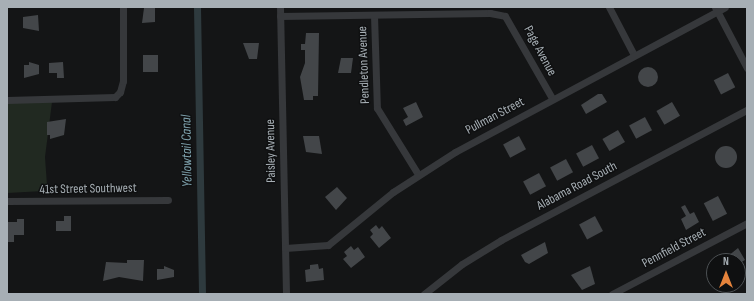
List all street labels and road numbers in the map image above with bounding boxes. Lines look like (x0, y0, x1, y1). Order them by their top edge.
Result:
street label: Page Avenue (520, 23, 560, 79)
street label: Pendleton Avenue (355, 26, 373, 104)
street label: Pullman Street (463, 94, 527, 138)
street label: Paisley Avenue (263, 119, 279, 183)
street label: Alabama Road South (534, 158, 620, 214)
street label: 41st Street Southwest (39, 180, 137, 198)
street label: Pennfield Street (639, 225, 709, 271)

